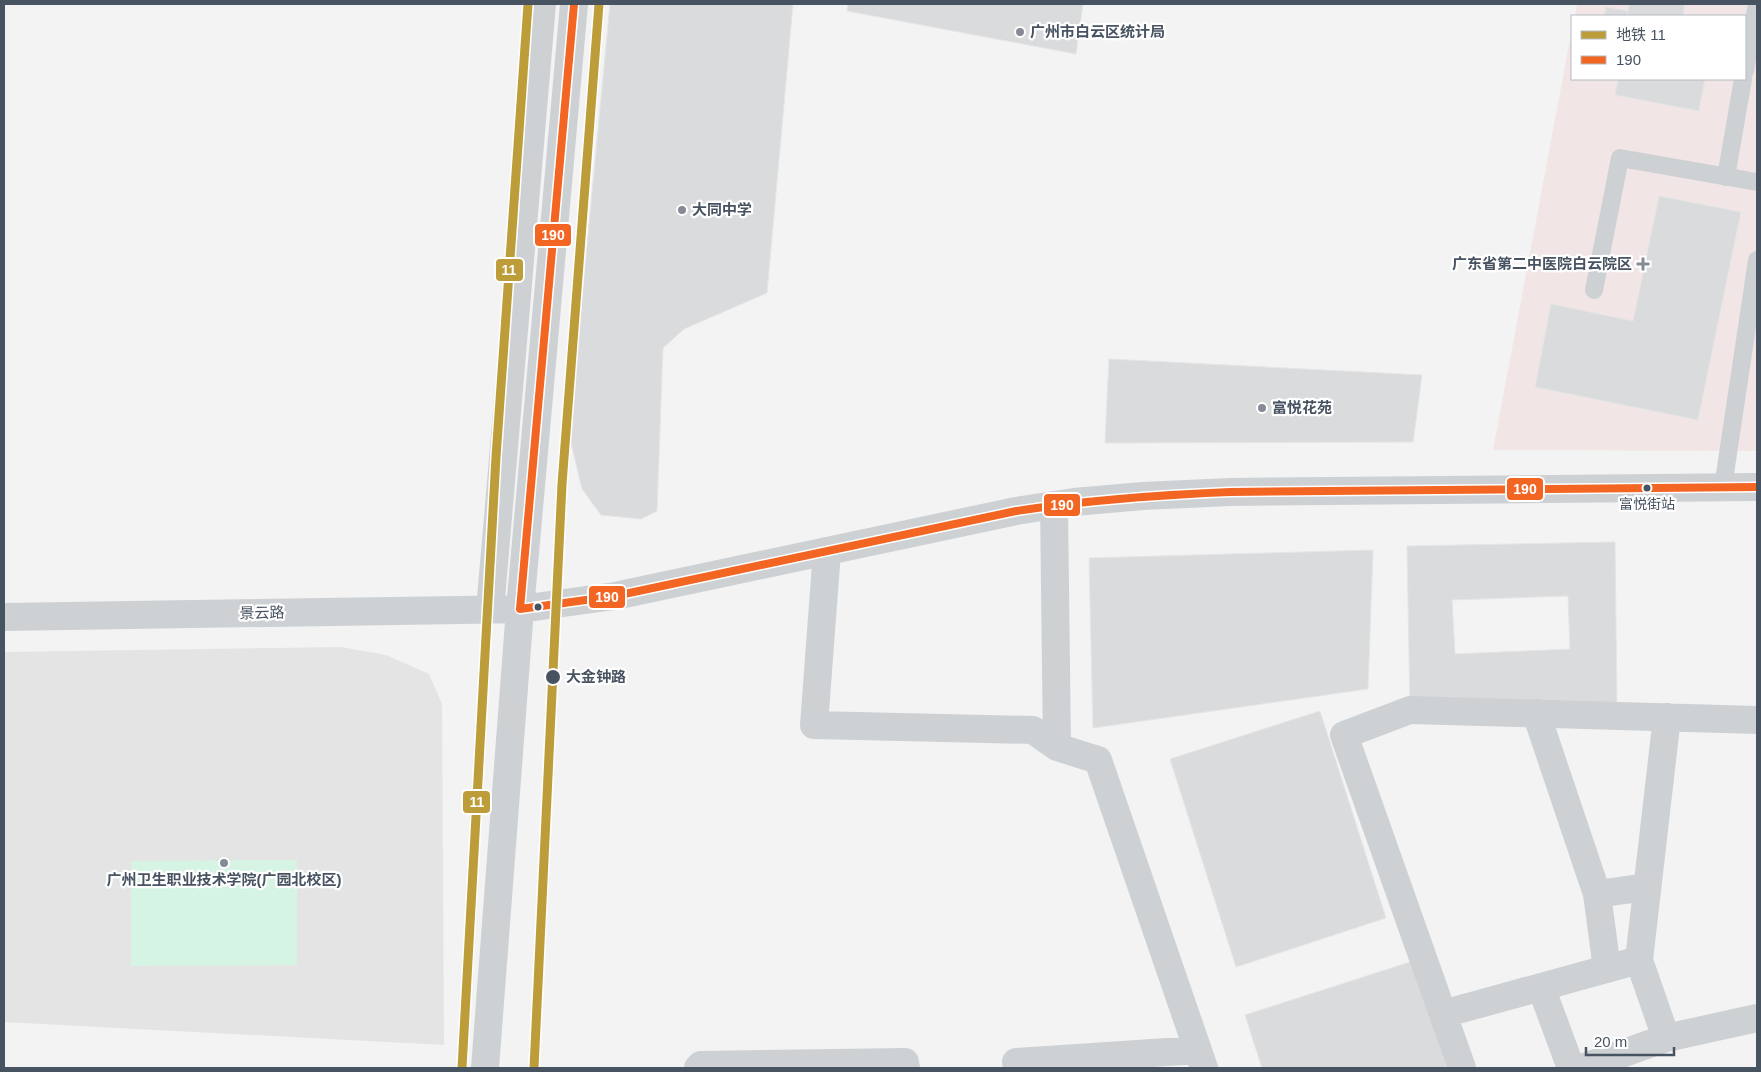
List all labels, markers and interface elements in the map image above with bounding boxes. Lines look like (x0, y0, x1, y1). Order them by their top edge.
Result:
legend (1571, 15, 1746, 80)
place label: 广州市白云区统计局 (1030, 23, 1165, 40)
marker: 广州市白云区统计局 (1014, 26, 1026, 38)
text: 地铁 11 (1616, 26, 1666, 43)
text: 190 (1616, 51, 1641, 68)
place label: 大同中学 (692, 201, 752, 218)
marker: 大同中学 (676, 204, 688, 216)
line badge: 190 (534, 223, 572, 247)
text: 190 (541, 227, 565, 243)
place label: 广东省第二中医院白云院区 (1452, 255, 1632, 272)
marker: 广东省第二中医院白云院区 (1636, 257, 1650, 271)
line badge: 11 (495, 258, 524, 282)
text: 11 (502, 262, 517, 278)
place label: 富悦花苑 (1272, 399, 1332, 416)
marker: 富悦花苑 (1256, 402, 1268, 414)
line badge: 190 (1506, 477, 1544, 501)
text: 190 (1513, 481, 1537, 497)
marker: 富悦街站 (1642, 483, 1652, 493)
line badge: 190 (1043, 493, 1081, 517)
place label: 富悦街站 (1619, 496, 1675, 512)
text: 190 (1050, 497, 1074, 513)
line badge: 190 (588, 585, 626, 609)
text: 190 (595, 589, 619, 605)
unlabelled marker (533, 602, 543, 612)
street label: 景云路 (239, 604, 285, 621)
marker: 大金钟路 (544, 668, 562, 686)
place label: 大金钟路 (566, 668, 626, 685)
line badge: 11 (462, 790, 491, 814)
text: 11 (470, 794, 485, 810)
marker: 广州卫生职业技术学院(广园北校区) (218, 857, 230, 869)
place label: 广州卫生职业技术学院(广园北校区) (107, 871, 342, 888)
scale bar (1586, 1024, 1674, 1056)
text: 20 m (1594, 1033, 1627, 1050)

